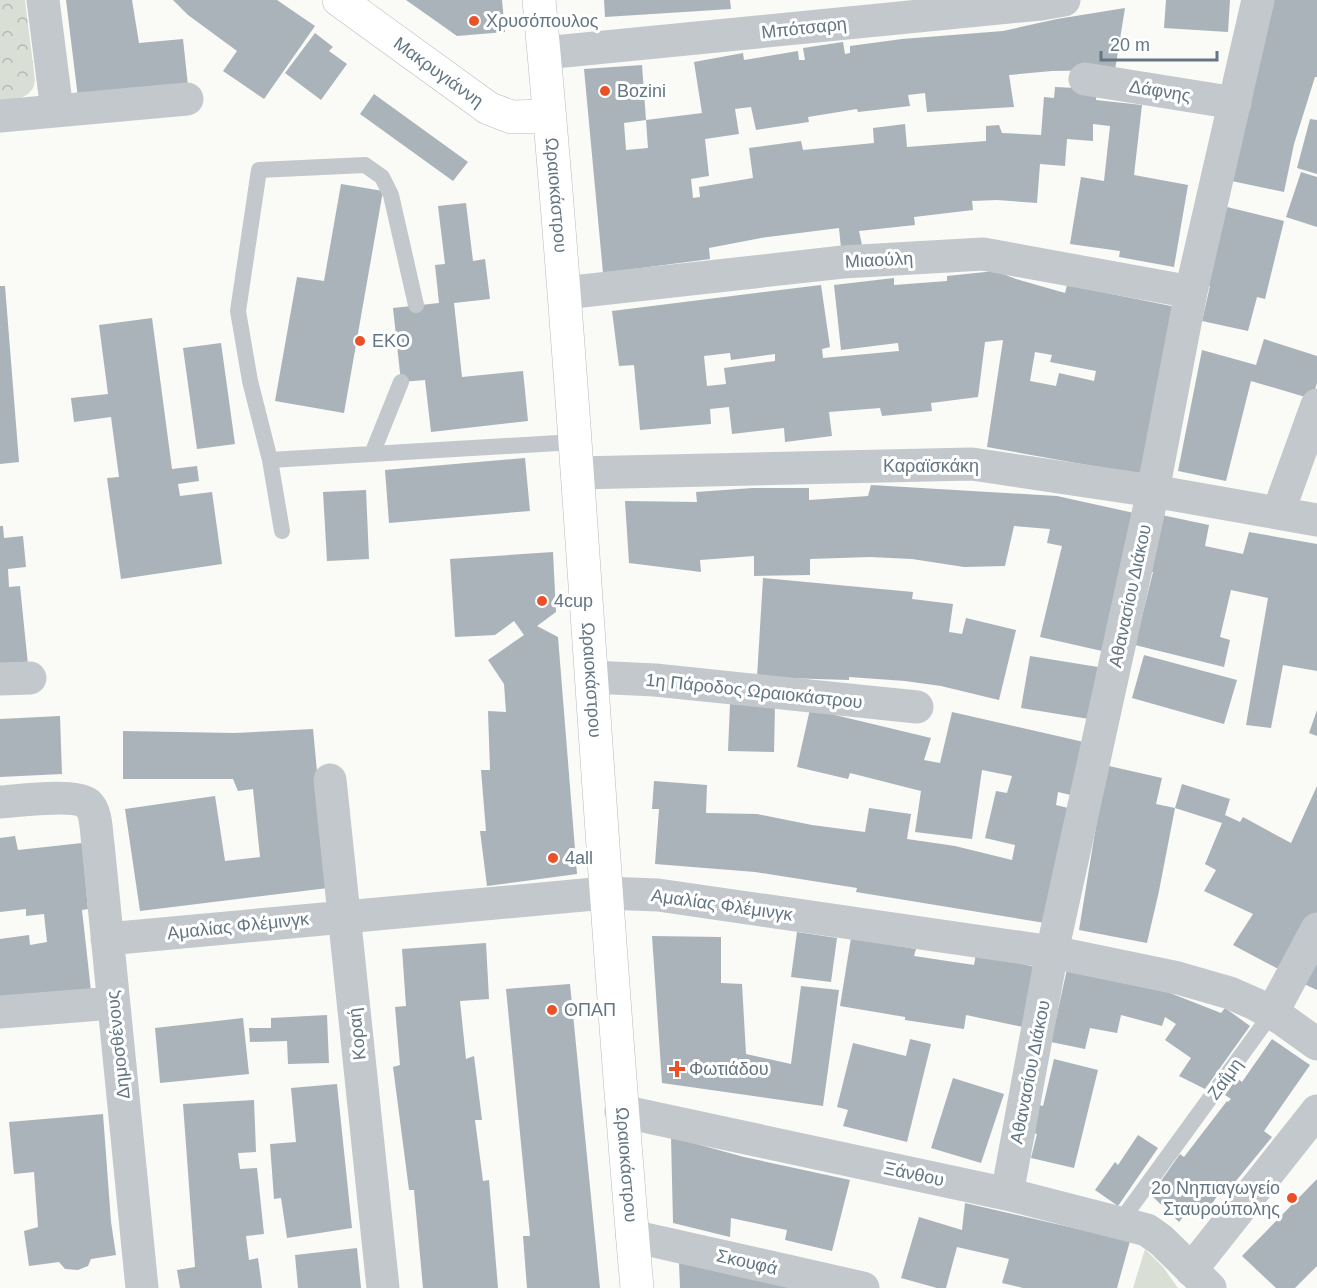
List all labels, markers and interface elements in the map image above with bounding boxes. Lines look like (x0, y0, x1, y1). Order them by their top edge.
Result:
place label: Χρυσόπουλος (486, 11, 599, 31)
marker: Χρυσόπουλος (467, 14, 481, 28)
street label: Μπότσαρη (760, 14, 848, 42)
scale bar (1101, 24, 1216, 62)
street label: Μακρυγιάννη (390, 33, 487, 111)
text: 20 m (1110, 35, 1150, 55)
street label: Δάφνης (1128, 76, 1192, 106)
place label: Bozini (617, 81, 666, 101)
marker: Bozini (598, 84, 612, 98)
street label: Ωραιοκάστρου (541, 137, 571, 254)
street label: Μιαούλη (844, 248, 914, 272)
place label: EKO (372, 331, 410, 351)
marker: EKO (353, 334, 367, 348)
street label: Καραϊσκάκη (883, 456, 979, 476)
street label: Αθανασίου Διάκου (1105, 523, 1155, 669)
place label: 4cup (554, 591, 593, 611)
marker: 4cup (535, 594, 549, 608)
street label: Ωραιοκάστρου (578, 622, 605, 738)
street label: 1η Πάροδος Ωραιοκάστρου (645, 670, 863, 712)
place label: 4all (565, 848, 593, 868)
marker: 4all (546, 851, 560, 865)
street label: Αμαλίας Φλέμινγκ (650, 885, 795, 925)
street label: Αμαλίας Φλέμινγκ (166, 908, 311, 943)
street label: Δημοσθένους (102, 989, 134, 1100)
street label: Αθανασίου Διάκου (1006, 998, 1054, 1146)
place label: ΟΠΑΠ (564, 1000, 616, 1020)
marker: ΟΠΑΠ (545, 1003, 559, 1017)
street label: Κοραή (344, 1007, 370, 1061)
street label: Ζαΐμη (1203, 1055, 1247, 1103)
place label: Φωτιάδου (689, 1059, 769, 1079)
marker: Φωτιάδου (670, 1062, 684, 1076)
street label: Ωραιοκάστρου (612, 1106, 641, 1223)
street label: Ξάνθου (882, 1158, 946, 1190)
place label: 2ο Νηπιαγωγείο Σταυρούπολης (1151, 1178, 1280, 1219)
marker: 2ο Νηπιαγωγείο Σταυρούπολης (1285, 1191, 1299, 1205)
street label: Σκουφά (715, 1245, 779, 1279)

